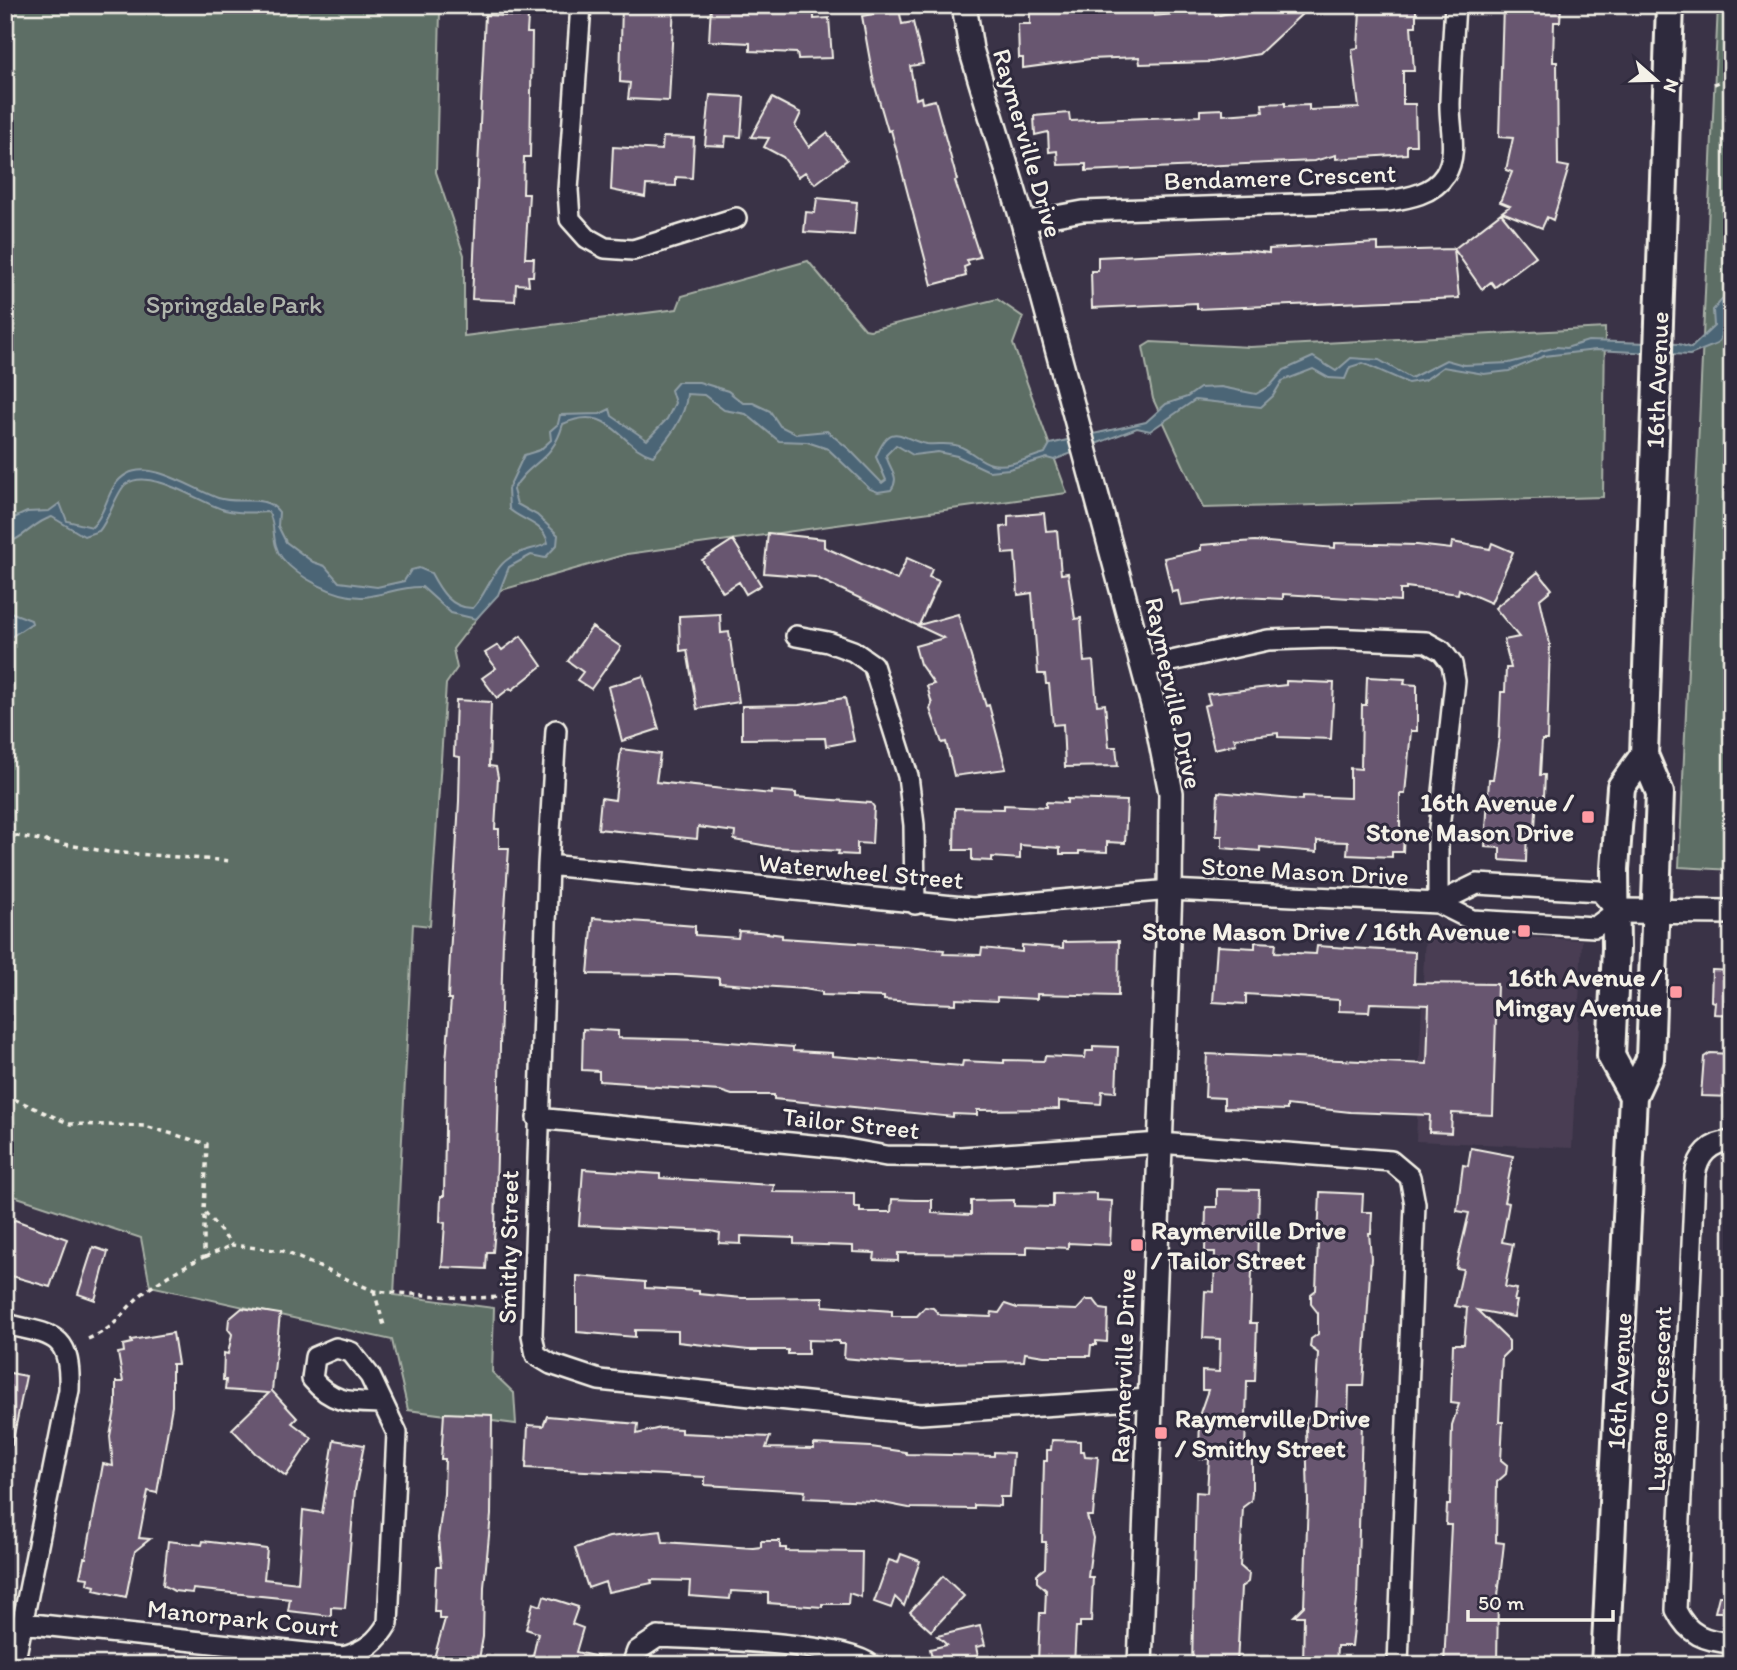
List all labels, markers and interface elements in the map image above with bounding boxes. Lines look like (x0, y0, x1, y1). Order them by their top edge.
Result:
street label: Raymerville Drive (986, 45, 1070, 241)
north arrow (1622, 46, 1692, 116)
text: N (1659, 76, 1685, 96)
street label: Bendamere Crescent (1163, 157, 1397, 197)
park label: Springdale Park (146, 288, 322, 320)
street label: 16th Avenue (1639, 311, 1675, 449)
street label: Raymerville Drive (1138, 594, 1210, 792)
place label: 16th Avenue / Stone Mason Drive (1366, 786, 1575, 848)
marker: 16th Avenue / Stone Mason Drive (1580, 809, 1596, 825)
street label: Waterwheel Street (757, 846, 965, 896)
street label: Stone Mason Drive (1200, 850, 1410, 892)
place label: Stone Mason Drive / 16th Avenue (1142, 915, 1510, 947)
marker: Stone Mason Drive / 16th Avenue (1516, 923, 1532, 939)
place label: 16th Avenue / Mingay Avenue (1495, 961, 1663, 1023)
marker: 16th Avenue / Mingay Avenue (1668, 984, 1684, 1000)
street label: Tailor Street (781, 1100, 921, 1146)
street label: Smithy Street (491, 1170, 525, 1324)
place label: Raymerville Drive / Tailor Street (1150, 1214, 1346, 1276)
marker: Raymerville Drive / Tailor Street (1129, 1237, 1145, 1253)
street label: Raymerville Drive (1104, 1268, 1142, 1464)
street label: Lugano Crescent (1640, 1305, 1678, 1493)
street label: 16th Avenue (1599, 1312, 1639, 1450)
place label: Raymerville Drive / Smithy Street (1174, 1402, 1370, 1464)
marker: Raymerville Drive / Smithy Street (1153, 1425, 1169, 1441)
scale bar (1468, 1579, 1613, 1623)
text: 50 m (1478, 1590, 1525, 1615)
street label: Manorpark Court (146, 1592, 341, 1644)

